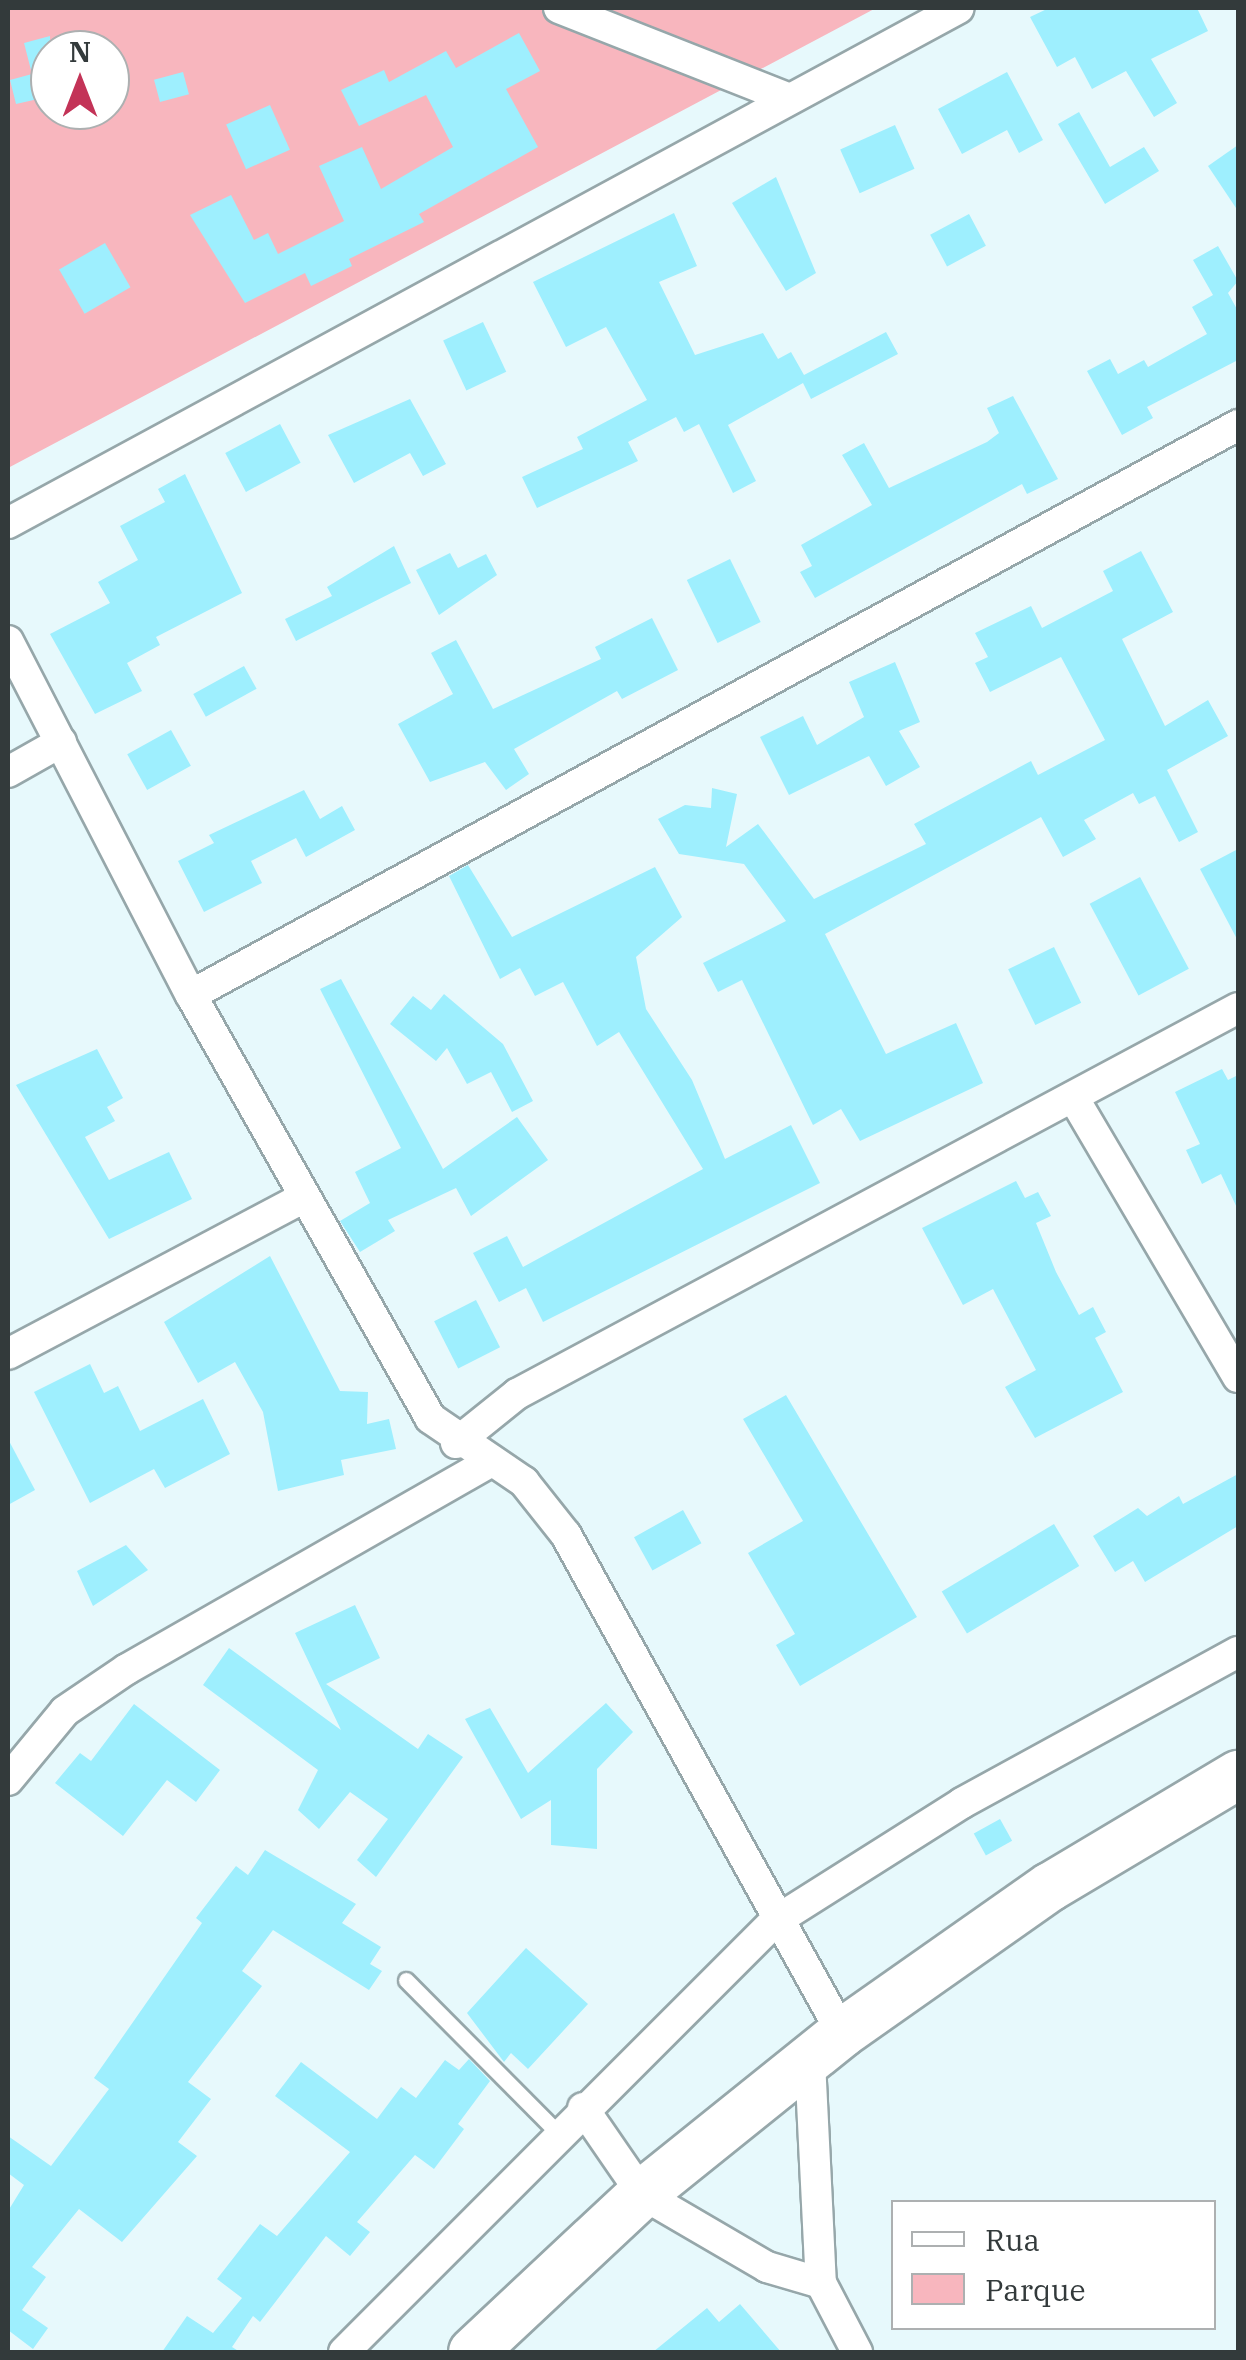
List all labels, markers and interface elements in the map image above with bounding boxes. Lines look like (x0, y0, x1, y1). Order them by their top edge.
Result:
north arrow (30, 30, 130, 130)
text: N (69, 33, 91, 70)
legend (891, 2200, 1216, 2330)
text: Rua (985, 2220, 1040, 2259)
text: Parque (985, 2270, 1086, 2309)

